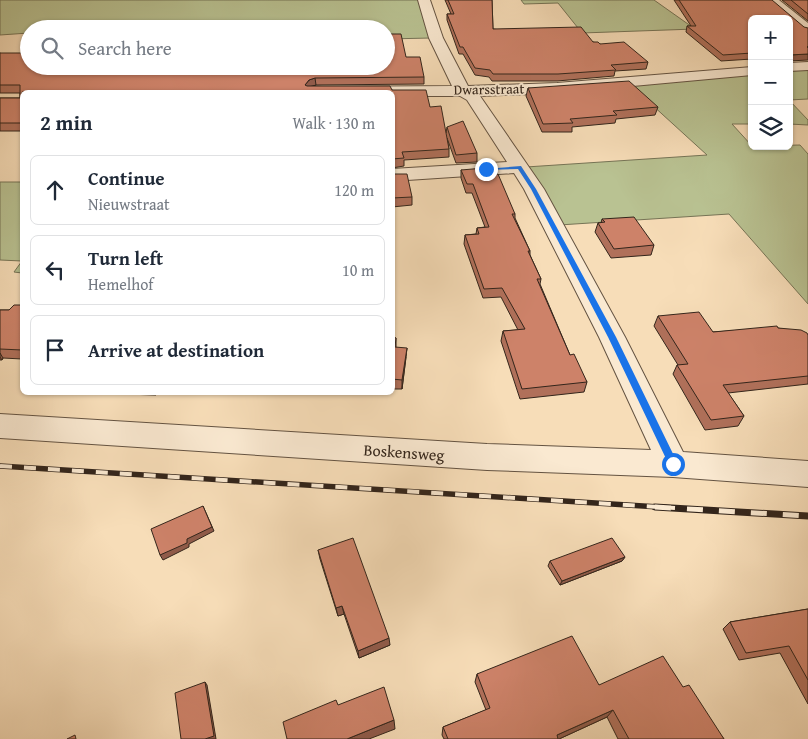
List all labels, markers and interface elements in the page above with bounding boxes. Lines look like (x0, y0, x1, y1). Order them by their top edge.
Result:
map controls (748, 15, 793, 150)
button: + (748, 15, 793, 60)
search box (20, 20, 395, 75)
icon: search (38, 34, 66, 62)
text: Search here (78, 34, 172, 62)
button: − (748, 60, 793, 105)
street label: Dwarsstraat (454, 78, 524, 100)
button: layers (748, 105, 793, 150)
text: 2 min (40, 107, 92, 138)
text: Walk · 130 m (292, 111, 375, 135)
route end (475, 158, 498, 181)
text: Continue (88, 164, 165, 192)
icon: ahead (41, 176, 69, 204)
text: 120 m (334, 178, 374, 202)
text: Nieuwstraat (88, 192, 170, 216)
text: Turn left (88, 244, 163, 272)
icon: left (41, 256, 69, 284)
text: 10 m (342, 258, 374, 282)
text: Hemelhof (88, 272, 153, 296)
icon: arrive (41, 336, 69, 364)
text: Arrive at destination (88, 336, 264, 364)
street label: Boskensweg (363, 437, 445, 467)
route start (662, 453, 685, 476)

